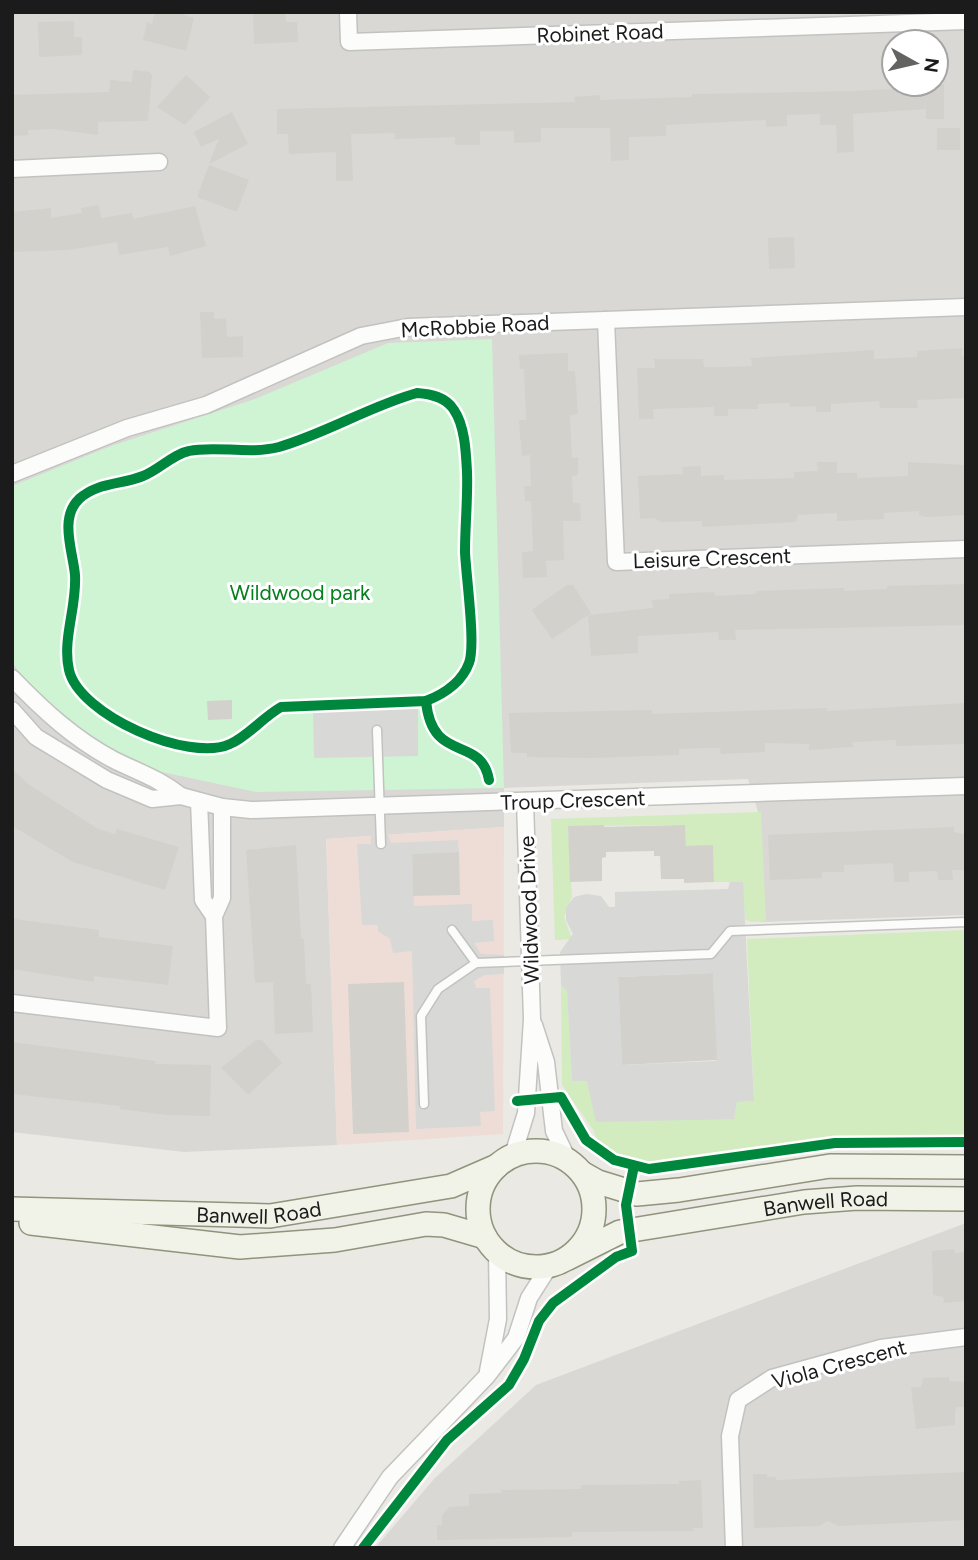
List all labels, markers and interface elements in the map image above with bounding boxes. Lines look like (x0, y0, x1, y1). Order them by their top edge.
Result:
street label: Robinet Road (536, 18, 664, 48)
north arrow (880, 28, 950, 98)
text: N (919, 56, 944, 74)
street label: McRobbie Road (400, 310, 550, 342)
street label: Leisure Crescent (632, 543, 792, 573)
park label: Wildwood park (230, 580, 371, 605)
street label: Troup Crescent (500, 785, 646, 815)
street label: Wildwood Drive (514, 835, 544, 985)
street label: Banwell Road (761, 1185, 888, 1221)
street label: Banwell Road (196, 1195, 323, 1229)
street label: Viola Crescent (769, 1334, 909, 1394)

